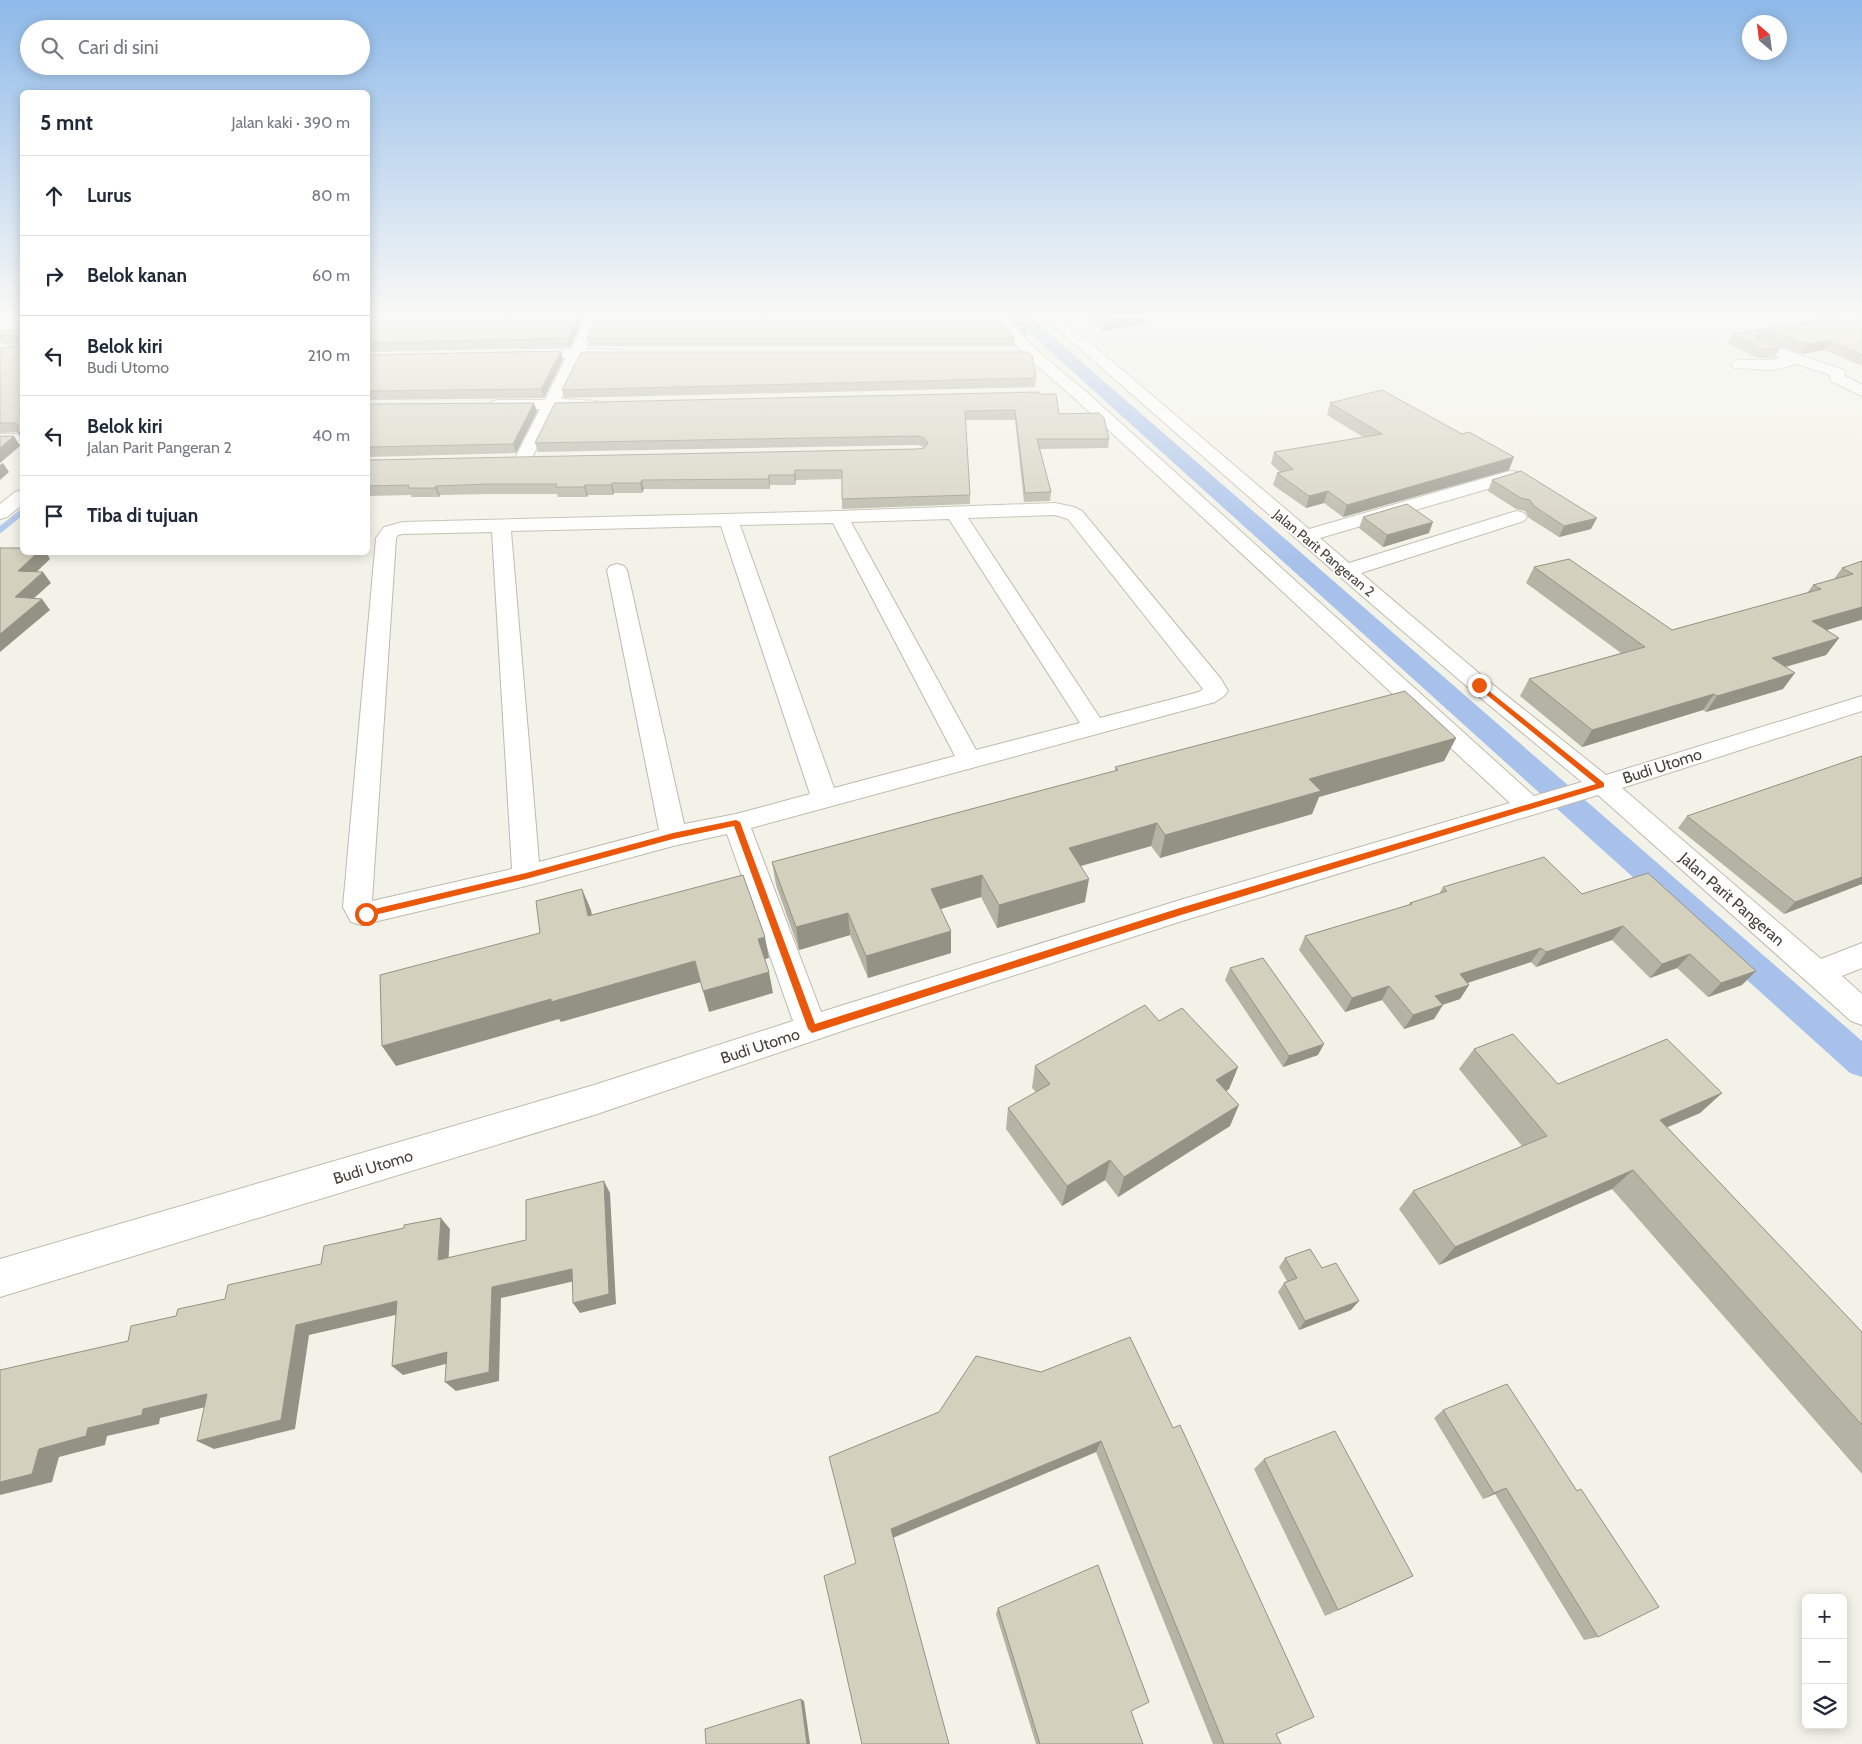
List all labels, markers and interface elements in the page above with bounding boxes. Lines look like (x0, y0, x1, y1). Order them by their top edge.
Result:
north arrow (1742, 15, 1787, 60)
search box (20, 20, 370, 75)
icon: search (38, 34, 66, 62)
text: Cari di sini (78, 36, 159, 59)
text: 5 mnt (40, 110, 93, 135)
text: Jalan kaki · 390 m (232, 113, 350, 132)
icon: ahead (40, 182, 68, 210)
text: Lurus (87, 184, 132, 207)
text: 80 m (312, 186, 350, 205)
icon: right (40, 262, 68, 290)
text: Belok kanan (87, 264, 187, 287)
text: 60 m (312, 266, 350, 285)
text: Belok kiri (87, 335, 163, 358)
icon: left (40, 342, 68, 370)
text: 210 m (308, 346, 350, 365)
text: Budi Utomo (87, 358, 169, 377)
text: Belok kiri (87, 415, 163, 438)
icon: left (40, 422, 68, 450)
text: 40 m (312, 426, 350, 445)
text: Jalan Parit Pangeran 2 (87, 438, 232, 457)
icon: arrive (40, 502, 68, 530)
text: Tiba di tujuan (87, 504, 198, 527)
street label: Jalan Parit Pangeran 2 (1269, 505, 1378, 601)
route end (1468, 674, 1491, 697)
street label: Budi Utomo (1620, 744, 1704, 788)
street label: Jalan Parit Pangeran (1675, 848, 1788, 950)
route start (355, 903, 378, 926)
street label: Budi Utomo (718, 1024, 802, 1068)
street label: Budi Utomo (331, 1146, 415, 1188)
map controls (1802, 1594, 1847, 1729)
button: + (1802, 1594, 1847, 1639)
button: − (1802, 1639, 1847, 1684)
button: layers (1802, 1684, 1847, 1729)

